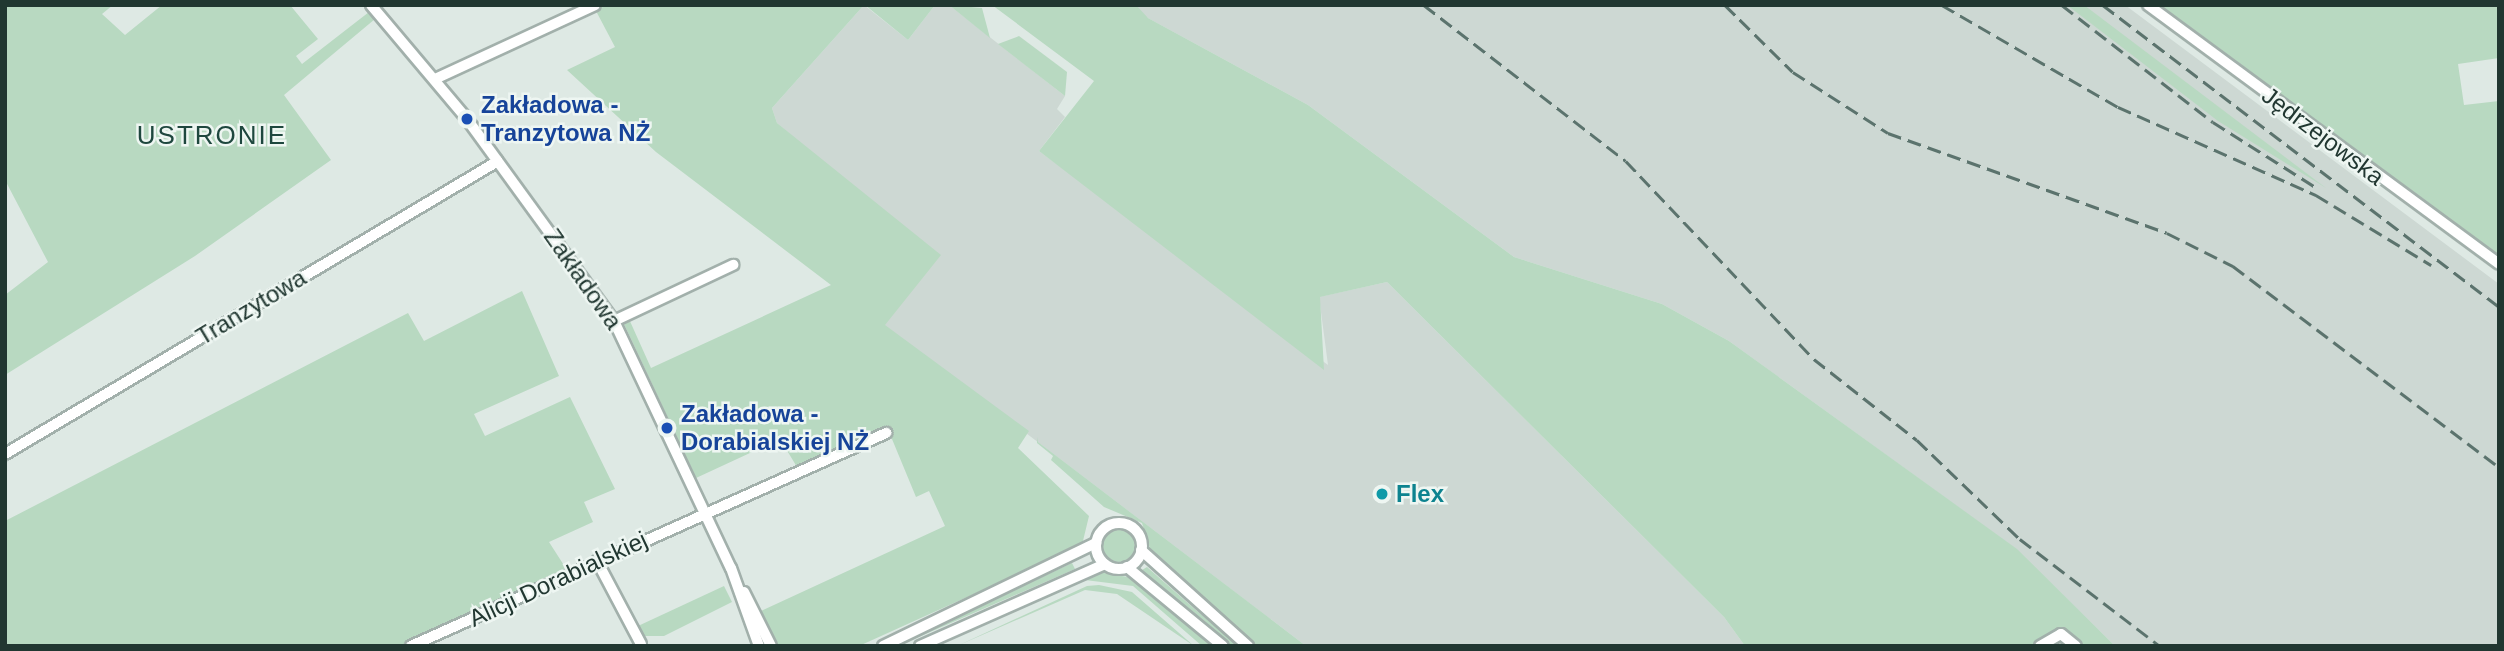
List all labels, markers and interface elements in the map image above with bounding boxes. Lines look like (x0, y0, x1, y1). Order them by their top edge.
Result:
street label: Jędrzejowska (2256, 81, 2390, 191)
place label: Zakładowa - Tranzytowa NŻ (481, 91, 650, 147)
marker: Zakładowa - Tranzytowa NŻ (459, 111, 475, 127)
district label: USTRONIE (138, 120, 286, 152)
street label: Zakładowa (538, 223, 628, 335)
street label: Tranzytowa (191, 263, 311, 351)
place label: Zakładowa - Dorabialskiej NŻ (681, 400, 869, 456)
marker: Zakładowa - Dorabialskiej NŻ (659, 420, 675, 436)
place label: Flex (1396, 480, 1444, 508)
marker: Flex (1374, 486, 1390, 502)
street label: Alicji Dorabialskiej (464, 525, 652, 633)

